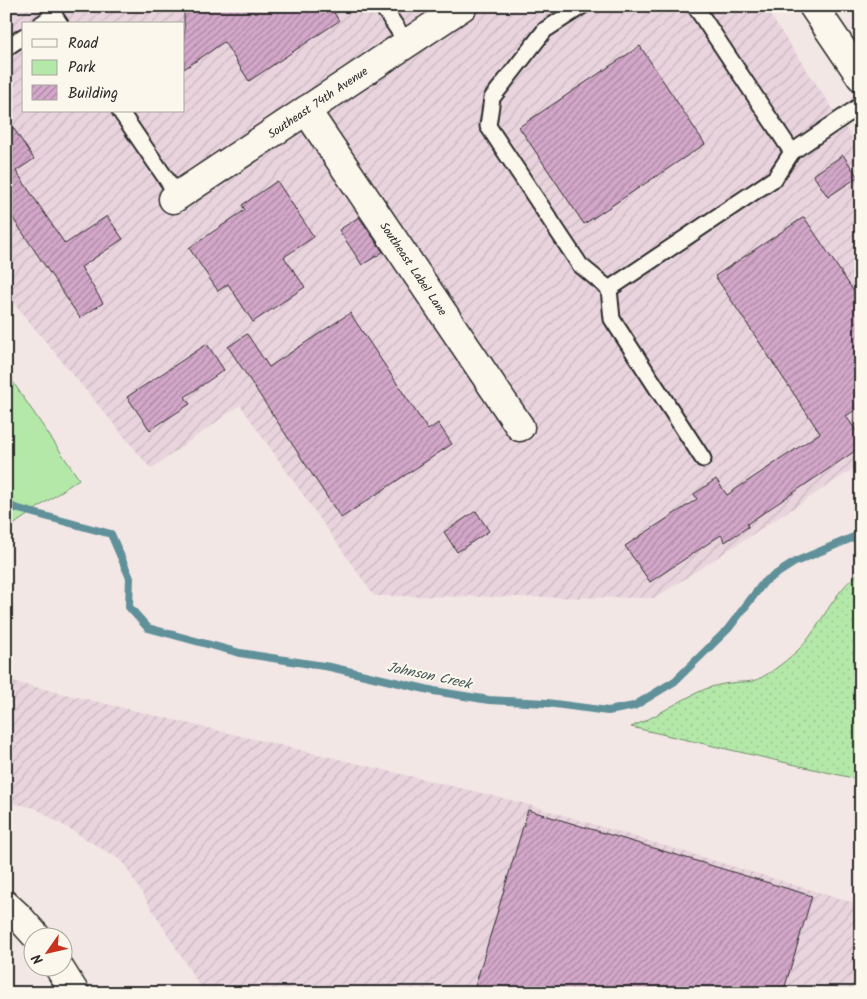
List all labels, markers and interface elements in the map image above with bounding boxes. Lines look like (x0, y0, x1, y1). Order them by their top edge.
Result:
legend (22, 22, 185, 112)
text: Road (68, 32, 99, 56)
text: Park (68, 56, 96, 80)
street label: Southeast 74th Avenue (264, 62, 373, 144)
text: Building (68, 82, 118, 106)
street label: Southeast Label Lane (374, 218, 452, 320)
water label: Johnson Creek (385, 656, 475, 696)
north arrow (22, 926, 72, 976)
text: N (26, 949, 50, 969)

